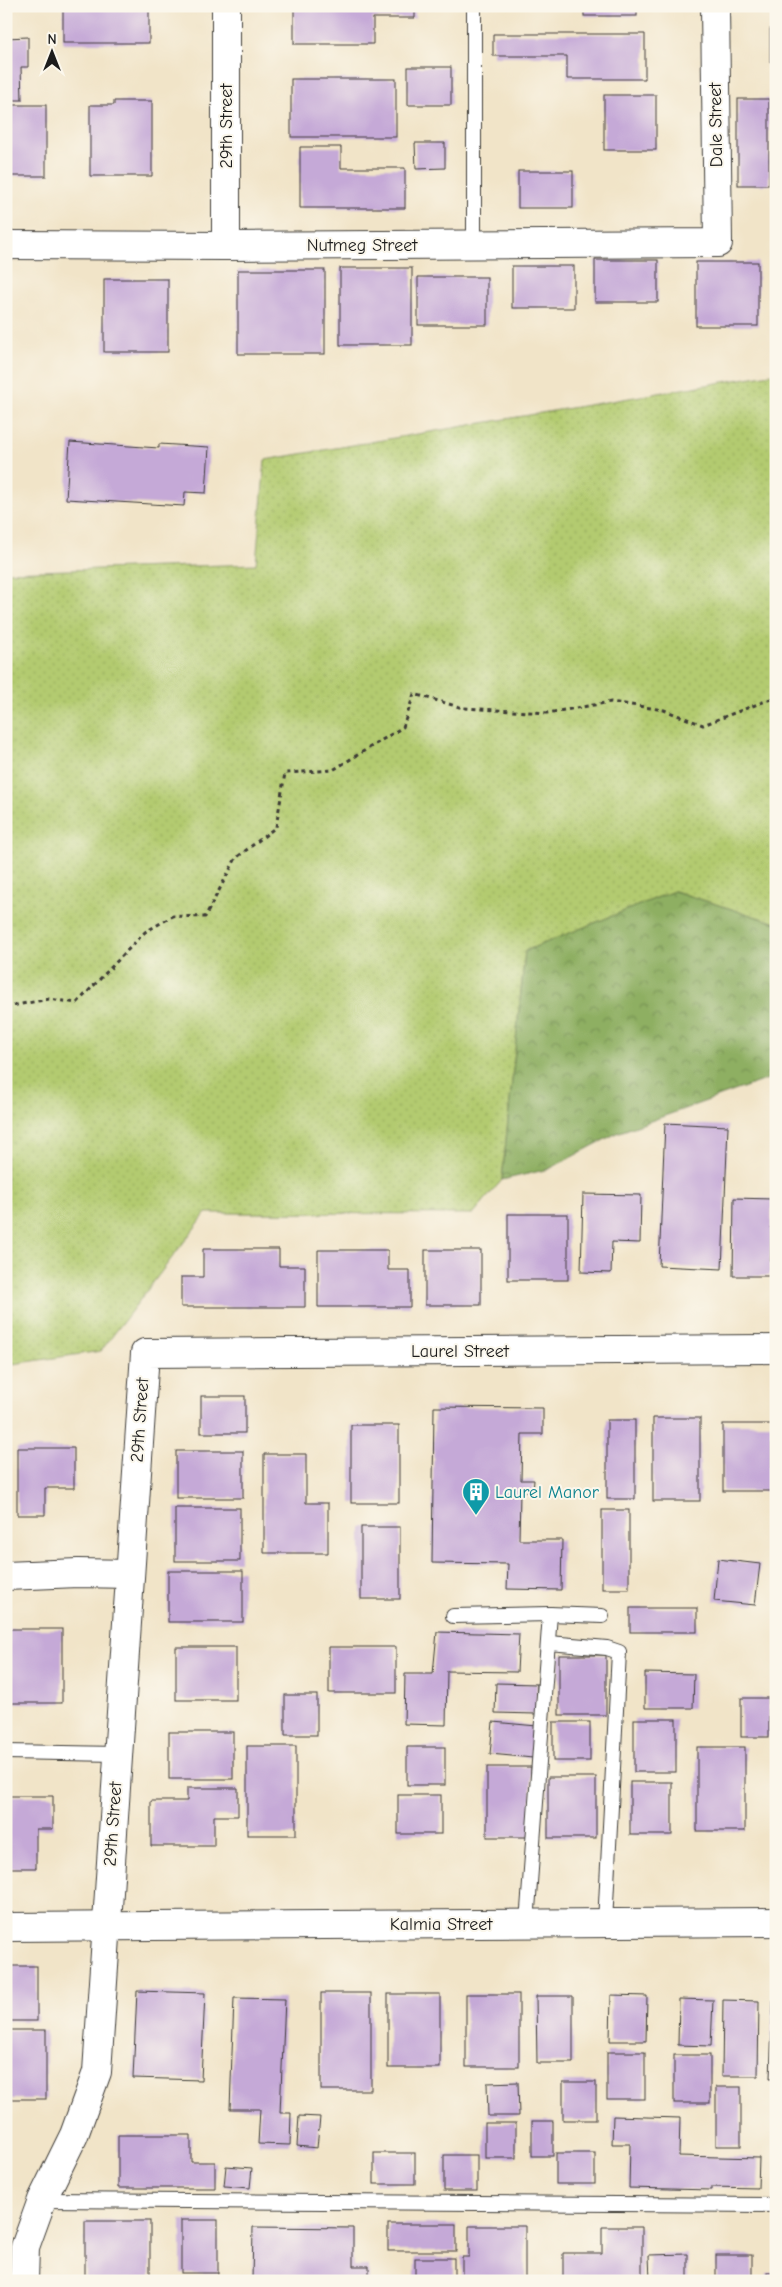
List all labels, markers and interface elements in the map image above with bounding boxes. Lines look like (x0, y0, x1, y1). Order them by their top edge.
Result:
north arrow (28, 28, 78, 78)
text: N (47, 31, 57, 48)
street label: Dale Street (705, 82, 727, 168)
street label: 29th Street (216, 83, 237, 168)
street label: Nutmeg Street (307, 235, 418, 256)
street label: Laurel Street (411, 1341, 510, 1362)
street label: 29th Street (127, 1376, 153, 1463)
building icon: Laurel Manor (461, 1477, 491, 1516)
place label: Laurel Manor (495, 1482, 600, 1503)
street label: 29th Street (100, 1780, 126, 1867)
street label: Kalmia Street (390, 1914, 493, 1935)

